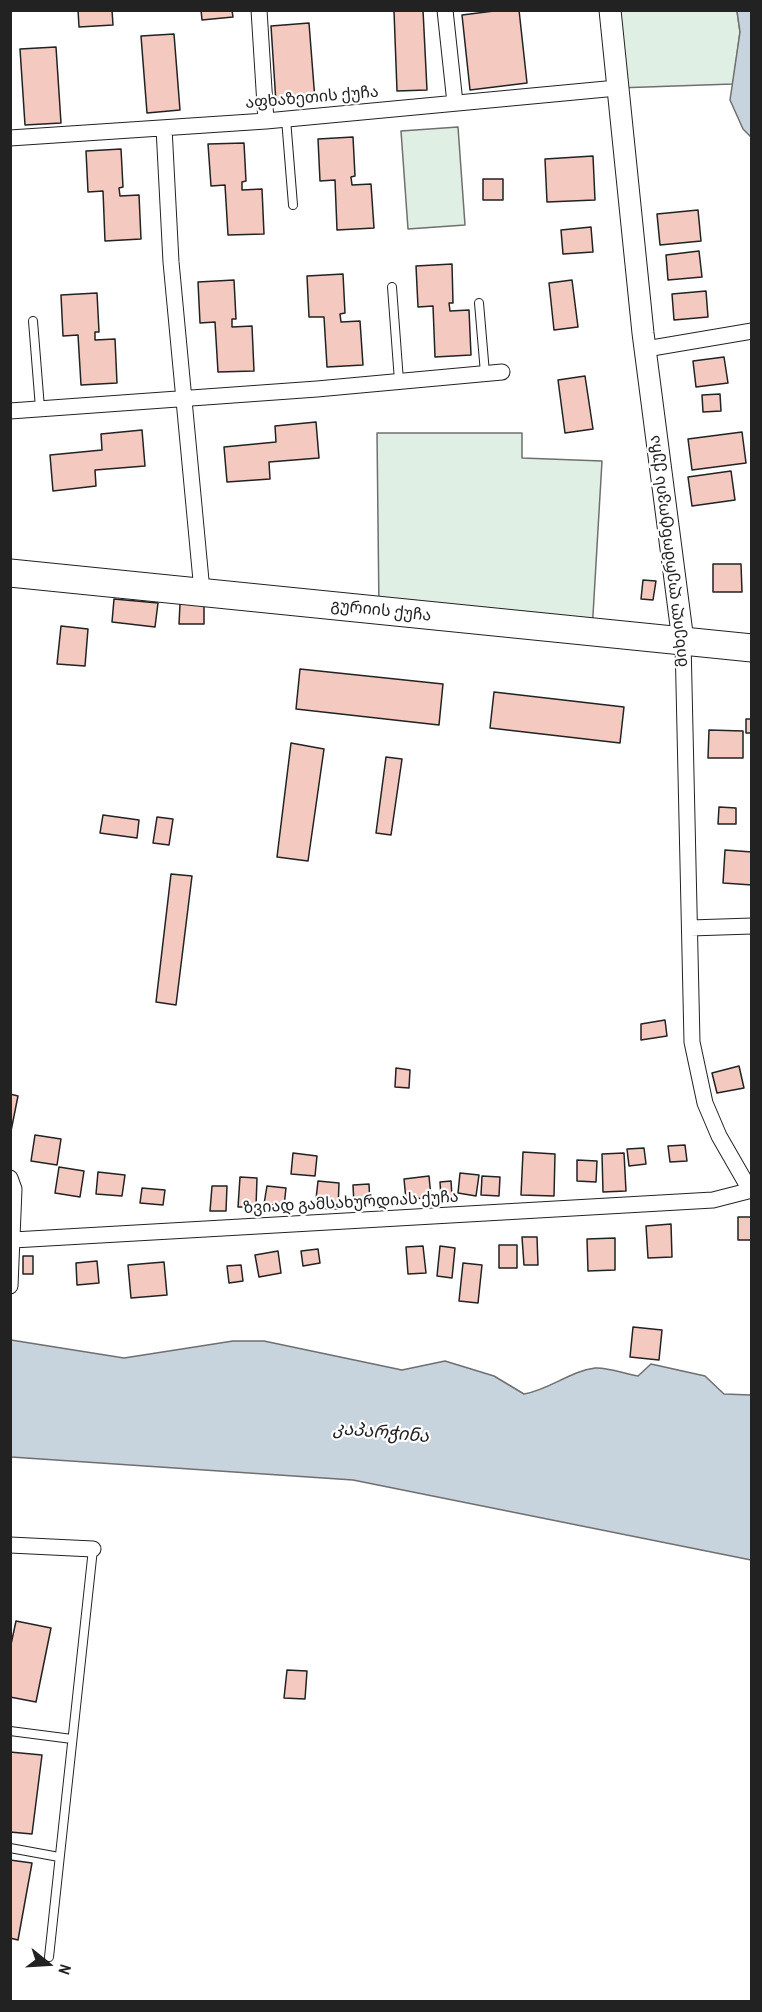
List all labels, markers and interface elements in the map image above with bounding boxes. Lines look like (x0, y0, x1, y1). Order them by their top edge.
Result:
street label: აფხაზეთის ქუჩა (245, 83, 379, 113)
street label: მიხეილ ლერმონტოვის ქუჩა (645, 434, 693, 668)
street label: გურიის ქუჩა (330, 596, 432, 626)
street label: ზვიად გამსახურდიას ქუჩა (243, 1188, 459, 1218)
water label: კაპარჭინა (332, 1418, 430, 1448)
north arrow (18, 1934, 78, 1994)
text: N (53, 1962, 77, 1977)

